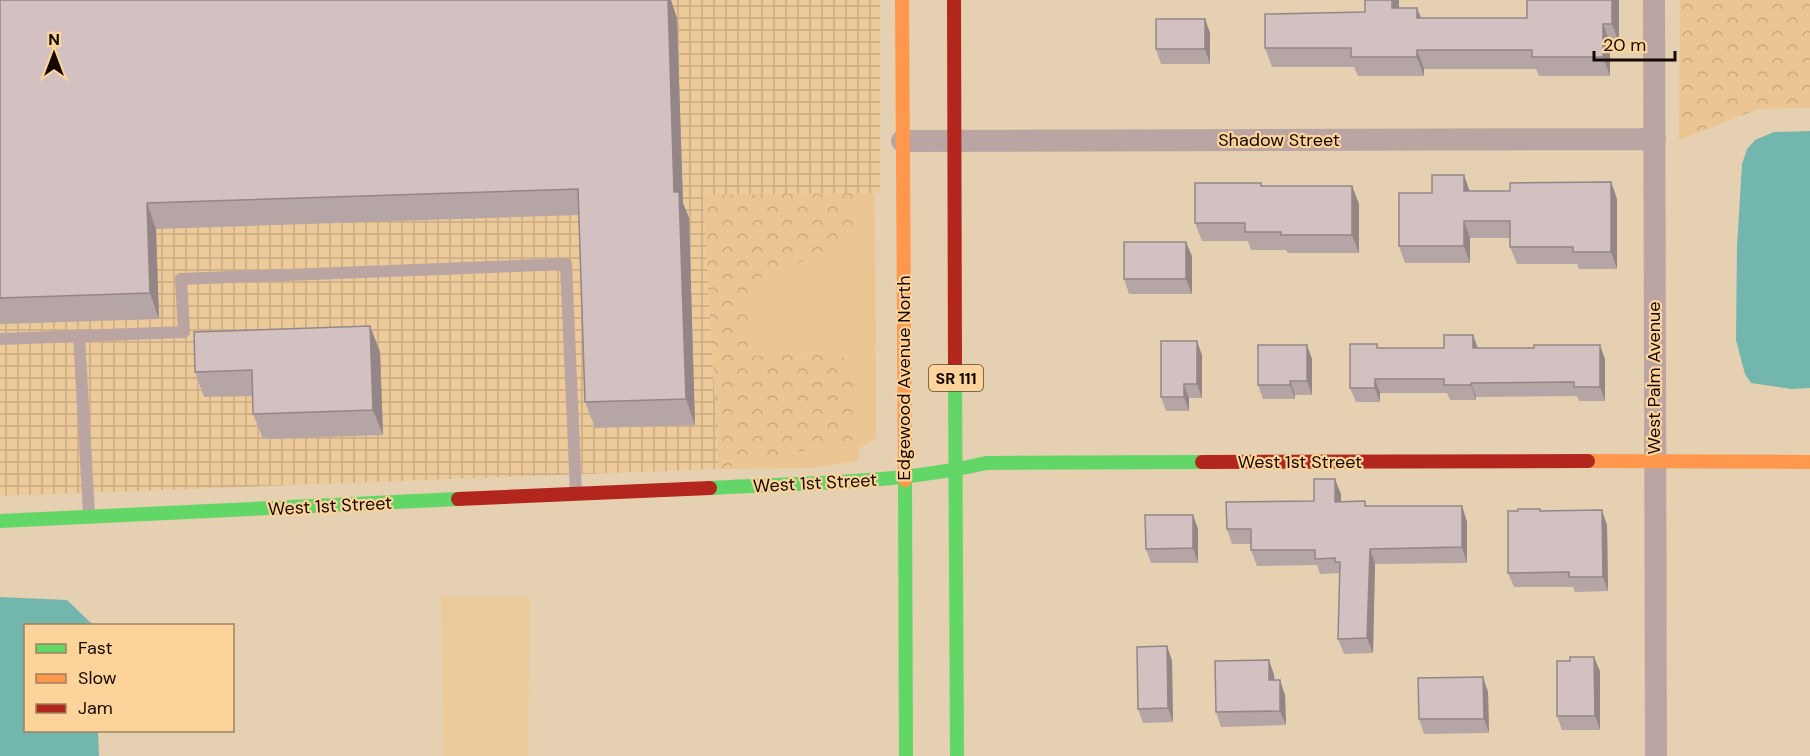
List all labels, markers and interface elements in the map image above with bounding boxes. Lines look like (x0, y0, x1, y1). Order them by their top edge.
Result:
north arrow (24, 24, 84, 84)
scale bar (1594, 24, 1675, 62)
text: N (48, 29, 60, 50)
text: 20 m (1603, 33, 1646, 57)
street label: Shadow Street (1218, 128, 1340, 152)
street label: Edgewood Avenue North (892, 276, 916, 480)
street label: West Palm Avenue (1642, 301, 1666, 455)
road number: SR 111 (929, 365, 983, 391)
street label: West 1st Street (1238, 450, 1362, 474)
street label: West 1st Street (752, 468, 878, 498)
street label: West 1st Street (267, 491, 393, 521)
legend (24, 624, 234, 732)
text: Fast (78, 636, 113, 660)
text: Slow (78, 666, 117, 690)
text: Jam (78, 696, 113, 720)

